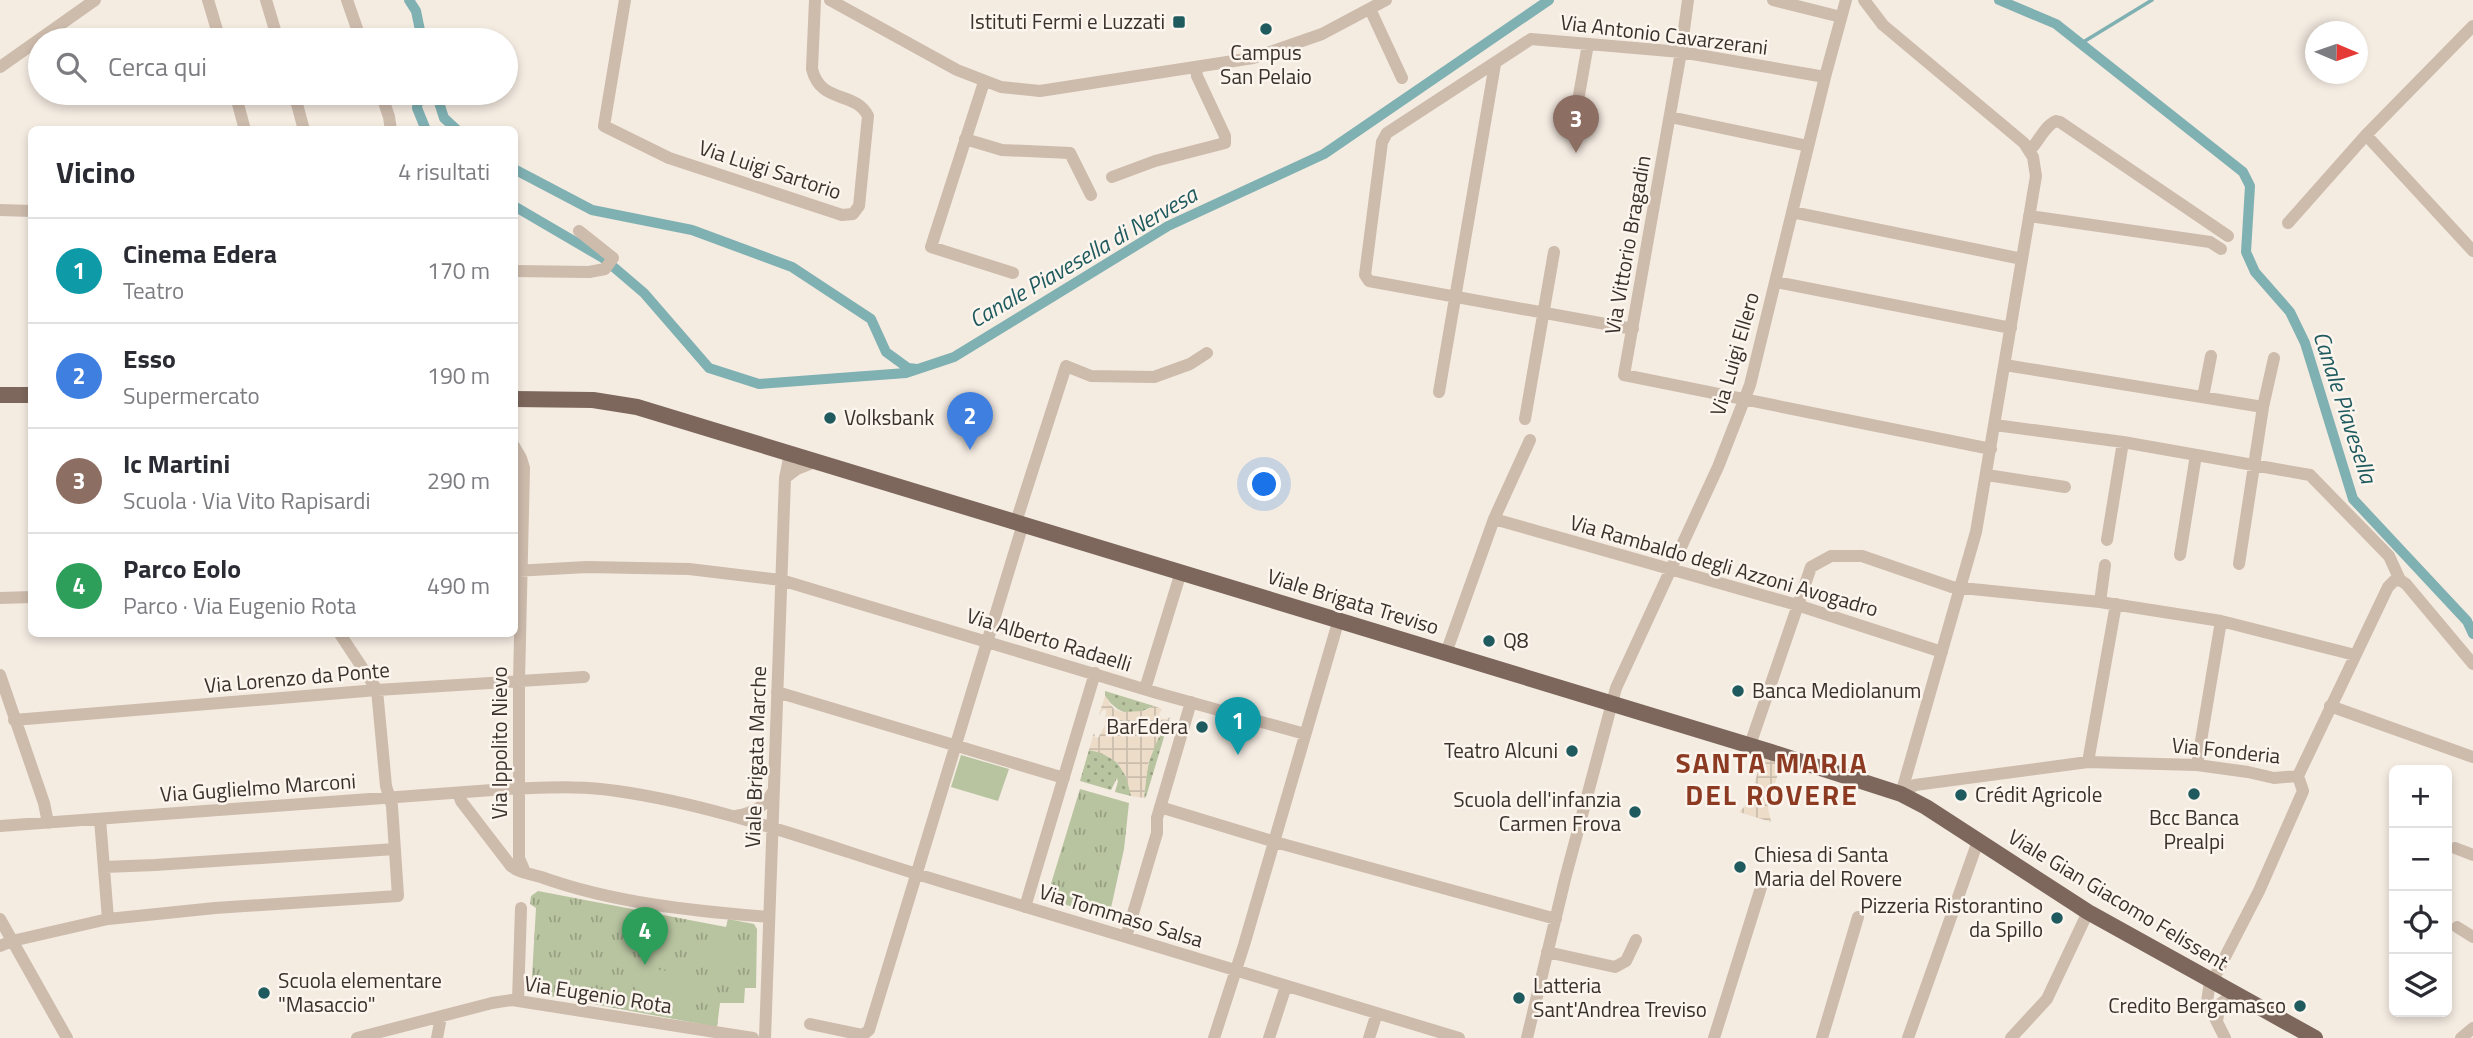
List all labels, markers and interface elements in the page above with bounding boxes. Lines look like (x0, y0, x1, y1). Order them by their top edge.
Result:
place label: Istituti Fermi e Luzzati (970, 5, 1165, 37)
street label: Via Antonio Cavarzerani (1558, 5, 1770, 63)
marker: Istituti Fermi e Luzzati (1171, 14, 1187, 30)
marker: Campus San Pelaio (1258, 21, 1274, 37)
north arrow (2305, 21, 2368, 84)
search box (28, 28, 518, 105)
place label: Campus San Pelaio (1220, 36, 1312, 92)
text: Cerca qui (108, 47, 207, 86)
icon: search (52, 48, 90, 86)
pin: 3 (1553, 95, 1599, 153)
street label: Via Luigi Sartorio (695, 131, 846, 207)
text: Vicino (56, 149, 136, 195)
street label: Via Vittorio Bragadin (1596, 153, 1659, 337)
text: 4 risultati (398, 154, 490, 189)
water label: Canale Piavesella di Nervesa (962, 176, 1205, 336)
text: Cinema Edera (123, 234, 277, 273)
text: 1 (73, 253, 85, 288)
text: 170 m (427, 253, 490, 288)
text: Teatro (123, 273, 184, 308)
street label: Via Luigi Ellero (1701, 288, 1767, 420)
water label: Canale Piavesella (2304, 326, 2387, 489)
text: Esso (123, 339, 176, 378)
text: 2 (73, 358, 85, 393)
text: 190 m (427, 358, 490, 393)
text: Supermercato (123, 378, 260, 413)
pin: 2 (947, 392, 993, 450)
place label: Volksbank (844, 401, 934, 433)
marker: Volksbank (822, 410, 838, 426)
text: Ic Martini (123, 444, 230, 483)
text: 3 (73, 463, 85, 498)
text: 290 m (427, 463, 490, 498)
your location (1247, 467, 1281, 501)
text: Scuola · Via Vito Rapisardi (123, 483, 370, 518)
street label: Via Rambaldo degli Azzoni Avogadro (1566, 506, 1882, 624)
text: Parco Eolo (123, 549, 241, 588)
street label: Viale Brigata Treviso (1263, 560, 1443, 642)
text: 4 (73, 568, 85, 603)
text: 490 m (427, 568, 490, 603)
text: Parco · Via Eugenio Rota (123, 588, 356, 623)
street label: Via Alberto Radaelli (963, 599, 1136, 679)
place label: Q8 (1503, 624, 1529, 656)
marker: Q8 (1481, 633, 1497, 649)
street label: Via Lorenzo da Ponte (203, 653, 391, 701)
street label: Viale Brigata Marche (736, 665, 774, 849)
street label: Via Ippolito Nievo (483, 666, 515, 820)
place label: Banca Mediolanum (1752, 674, 1921, 706)
marker: Banca Mediolanum (1730, 683, 1746, 699)
pin: 1 (1215, 697, 1261, 755)
place label: BarEdera (1106, 710, 1188, 742)
marker: BarEdera (1194, 719, 1210, 735)
street label: Via Fonderia (2170, 728, 2282, 772)
place label: Teatro Alcuni (1444, 734, 1558, 766)
district label: SANTA MARIA DEL ROVERE (1675, 741, 1869, 816)
marker: Teatro Alcuni (1564, 743, 1580, 759)
street label: Via Guglielmo Marconi (159, 764, 357, 810)
map controls (2389, 765, 2452, 1017)
button: + (2389, 765, 2452, 828)
place label: Crédit Agricole (1975, 778, 2102, 810)
place label: Scuola dell'infanzia Carmen Frova (1453, 783, 1621, 839)
marker: Bcc Banca Prealpi (2186, 786, 2202, 802)
marker: Crédit Agricole (1953, 787, 1969, 803)
place label: Bcc Banca Prealpi (2149, 801, 2240, 857)
marker: Scuola dell'infanzia Carmen Frova (1627, 804, 1643, 820)
street label: Viale Gian Giacomo Felissent (2002, 820, 2235, 978)
button: − (2389, 828, 2452, 891)
place label: Chiesa di Santa Maria del Rovere (1754, 838, 1902, 894)
marker: Chiesa di Santa Maria del Rovere (1732, 859, 1748, 875)
street label: Via Tommaso Salsa (1035, 875, 1208, 955)
place label: Pizzeria Ristorantino da Spillo (1860, 889, 2043, 945)
button: locate (2389, 891, 2452, 954)
pin: 4 (622, 907, 668, 965)
marker: Pizzeria Ristorantino da Spillo (2049, 910, 2065, 926)
button: layers (2389, 954, 2452, 1017)
place label: Scuola elementare "Masaccio" (278, 964, 442, 1020)
street label: Via Eugenio Rota (522, 967, 675, 1022)
place label: Latteria Sant'Andrea Treviso (1533, 969, 1707, 1025)
marker: Scuola elementare "Masaccio" (256, 985, 272, 1001)
place label: Credito Bergamasco (2108, 989, 2286, 1021)
marker: Latteria Sant'Andrea Treviso (1511, 990, 1527, 1006)
marker: Credito Bergamasco (2292, 998, 2308, 1014)

